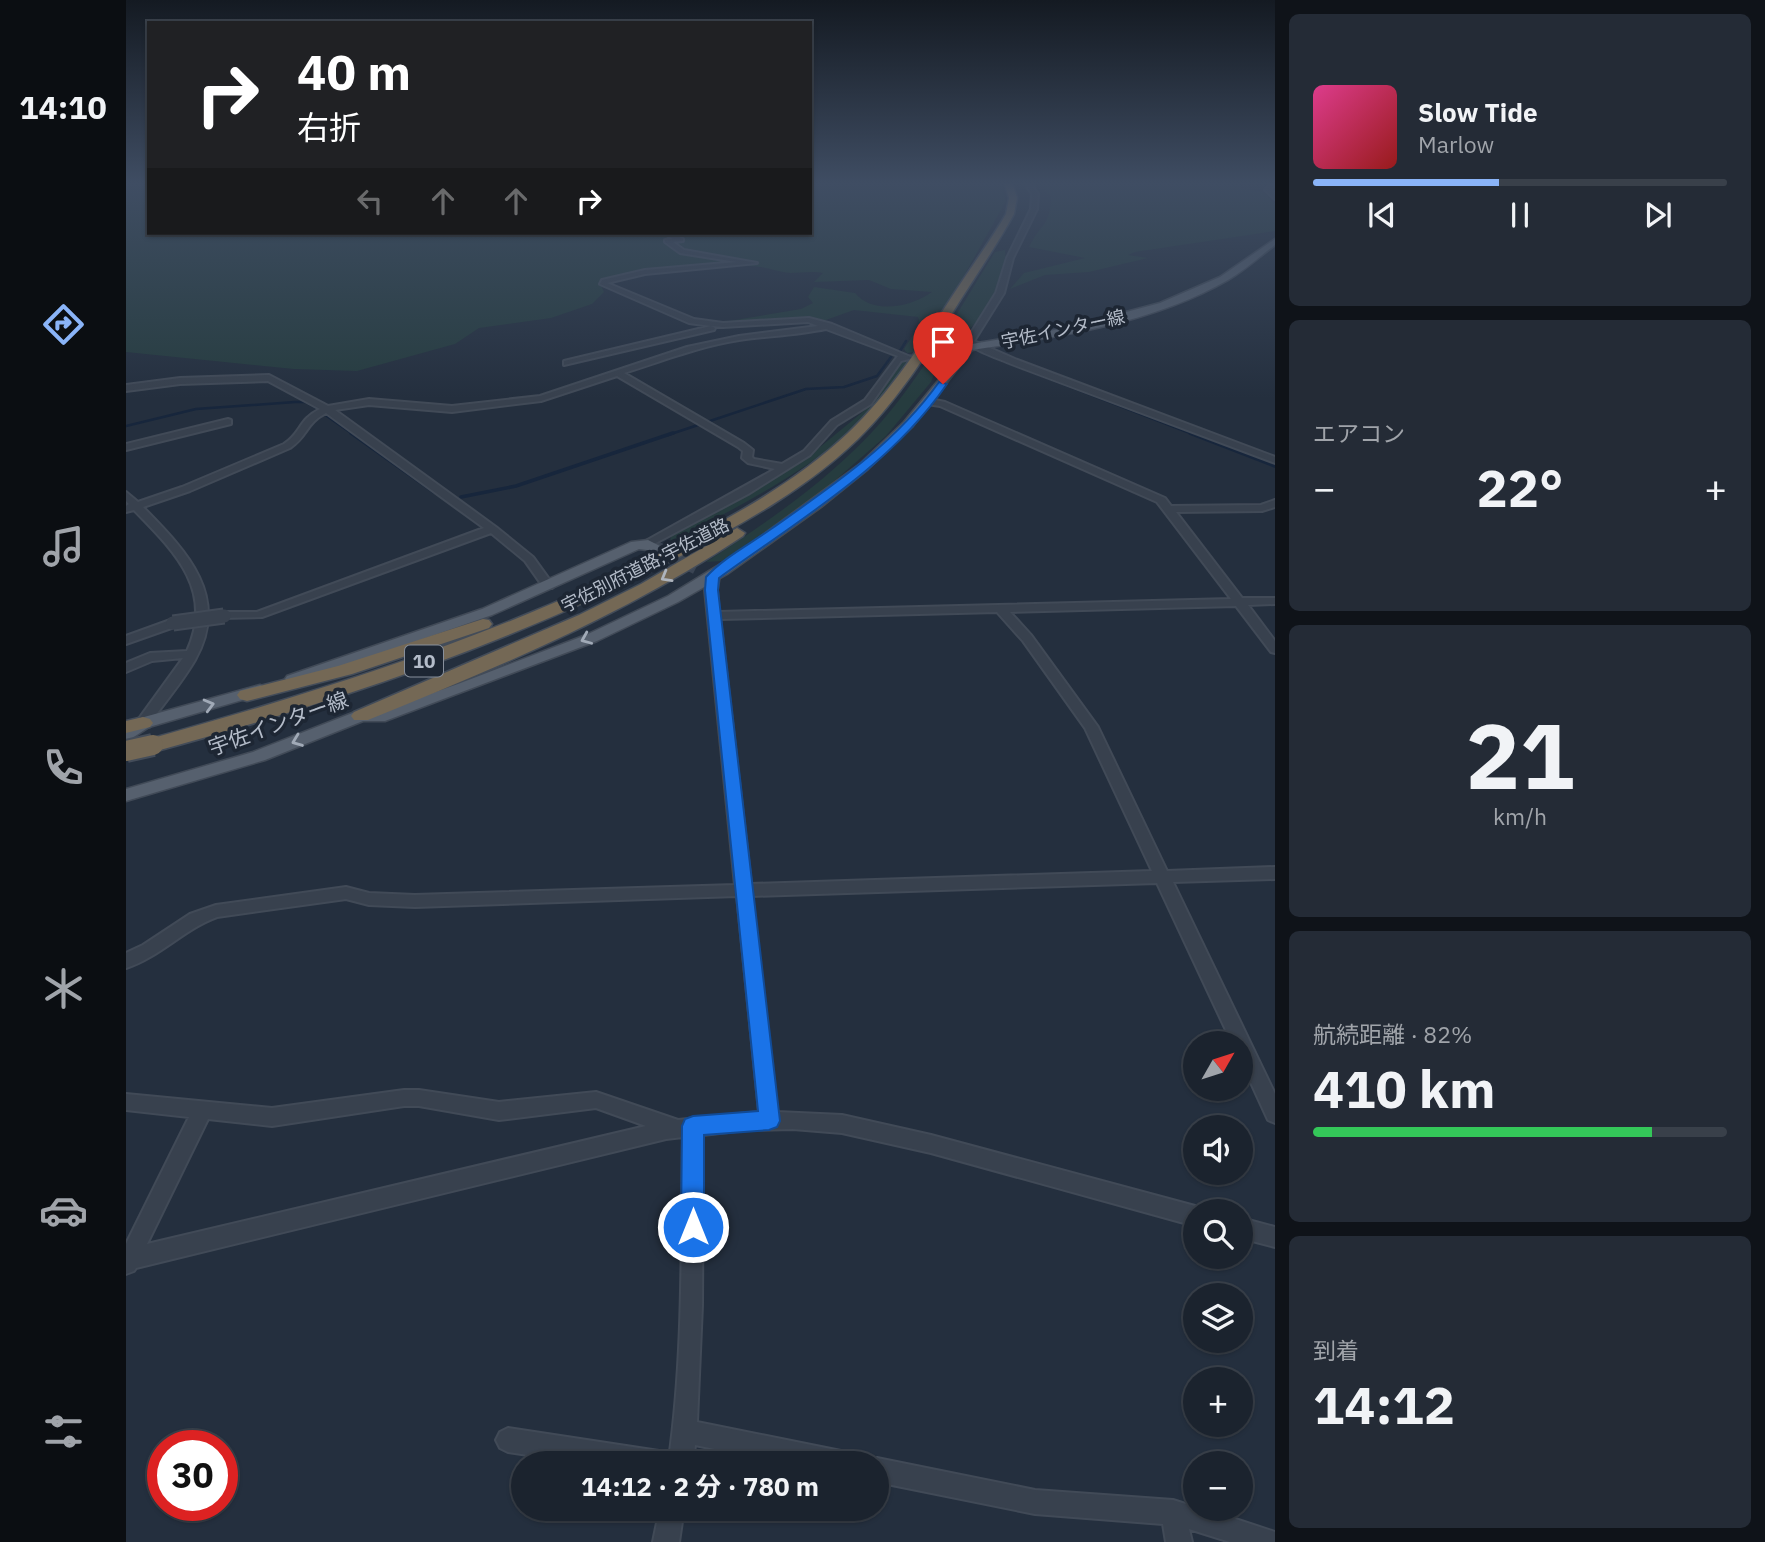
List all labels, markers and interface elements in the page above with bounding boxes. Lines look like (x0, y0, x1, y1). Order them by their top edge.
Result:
text: 40 m (297, 40, 411, 103)
icon: right (182, 49, 273, 140)
text: 14:10 (19, 86, 107, 128)
text: Slow Tide (1418, 95, 1538, 129)
text: 右折 (297, 106, 361, 148)
text: Marlow (1418, 129, 1494, 159)
icon: left (351, 182, 389, 220)
icon: ahead (424, 182, 462, 220)
icon: ahead (497, 182, 535, 220)
icon: right (570, 182, 608, 220)
icon: previous (1363, 196, 1401, 234)
icon: pause (1501, 196, 1539, 234)
icon: next (1639, 196, 1677, 234)
icon: directions (39, 300, 88, 349)
street label: 宇佐インター線 (999, 305, 1127, 353)
pin (913, 312, 973, 384)
icon: arrive (924, 323, 962, 361)
text: エアコン (1313, 418, 1405, 448)
text: 22° (1477, 454, 1563, 521)
text: − (1313, 463, 1336, 512)
text: + (1704, 463, 1727, 512)
street label: 宇佐別府道路;宇佐道路 (557, 513, 733, 617)
icon: music (39, 522, 88, 571)
one-way arrow (660, 569, 673, 582)
one-way arrow (580, 631, 592, 645)
road number: 10 (405, 646, 443, 676)
street label: 宇佐インター線 (204, 685, 352, 761)
text: 21 (1465, 696, 1575, 814)
one-way arrow (203, 699, 215, 713)
one-way arrow (292, 733, 304, 747)
icon: phone (39, 743, 88, 792)
text: km/h (1493, 801, 1547, 831)
icon: climate (39, 964, 88, 1013)
text: 航続距離 · 82% (1313, 1019, 1472, 1049)
north arrow (1183, 1031, 1253, 1101)
map controls (1183, 1031, 1253, 1521)
text: 410 km (1313, 1055, 1495, 1122)
button: sound (1183, 1115, 1253, 1185)
icon: car (39, 1186, 88, 1235)
position arrow (656, 1190, 730, 1264)
button: search (1183, 1199, 1253, 1269)
button: layers (1183, 1283, 1253, 1353)
text: 到着 (1313, 1335, 1359, 1365)
button: + (1183, 1367, 1253, 1437)
text: 14:12 (1313, 1371, 1455, 1438)
icon: filters (39, 1407, 88, 1456)
speed limit sign: 30 (147, 1430, 238, 1521)
button: − (1183, 1451, 1253, 1521)
text: 14:12 · 2 分 · 780 m (581, 1469, 819, 1503)

